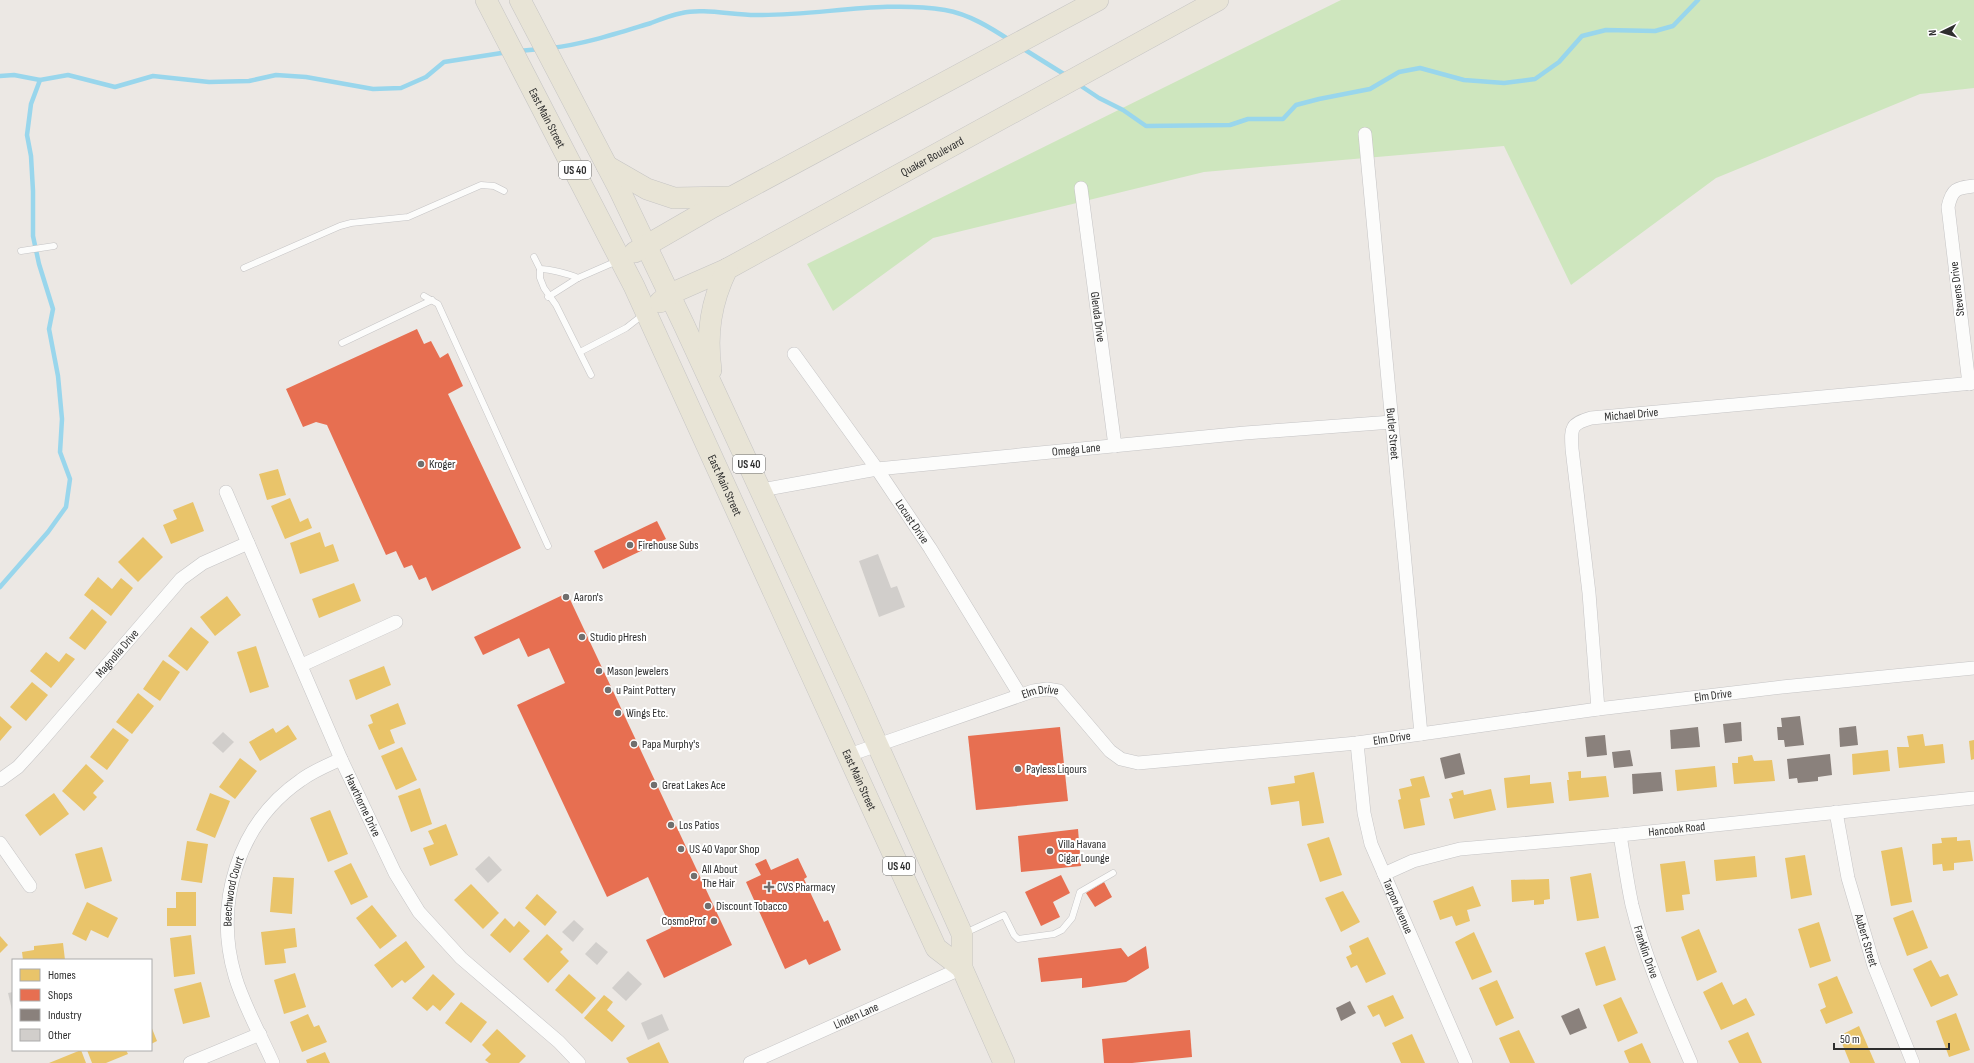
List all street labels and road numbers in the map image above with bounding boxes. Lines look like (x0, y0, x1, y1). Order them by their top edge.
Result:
street label: East Main Street (525, 86, 569, 151)
street label: Quaker Boulevard (898, 134, 967, 180)
road number: US 40 (559, 161, 591, 179)
street label: Stevens Drive (1947, 261, 1968, 317)
street label: Glenda Drive (1087, 291, 1108, 343)
street label: Michael Drive (1604, 405, 1659, 425)
street label: Butler Street (1383, 407, 1402, 461)
street label: Omega Lane (1051, 440, 1101, 460)
street label: East Main Street (704, 452, 745, 519)
road number: US 40 (733, 455, 765, 473)
street label: Locust Drive (892, 497, 932, 547)
street label: Magnolia Drive (92, 626, 142, 681)
street label: Elm Drive (1020, 682, 1060, 702)
street label: Elm Drive (1693, 686, 1733, 705)
street label: Elm Drive (1372, 728, 1412, 749)
street label: East Main Street (838, 747, 880, 814)
street label: Hawthorne Drive (341, 772, 384, 839)
street label: Hancook Road (1648, 819, 1706, 840)
street label: Beechwood Court (220, 854, 248, 927)
road number: US 40 (883, 857, 915, 875)
street label: Tarpon Avenue (1379, 877, 1416, 936)
street label: Aubert Street (1851, 911, 1881, 969)
street label: Franklin Drive (1630, 924, 1662, 981)
street label: Linden Lane (831, 999, 881, 1033)

